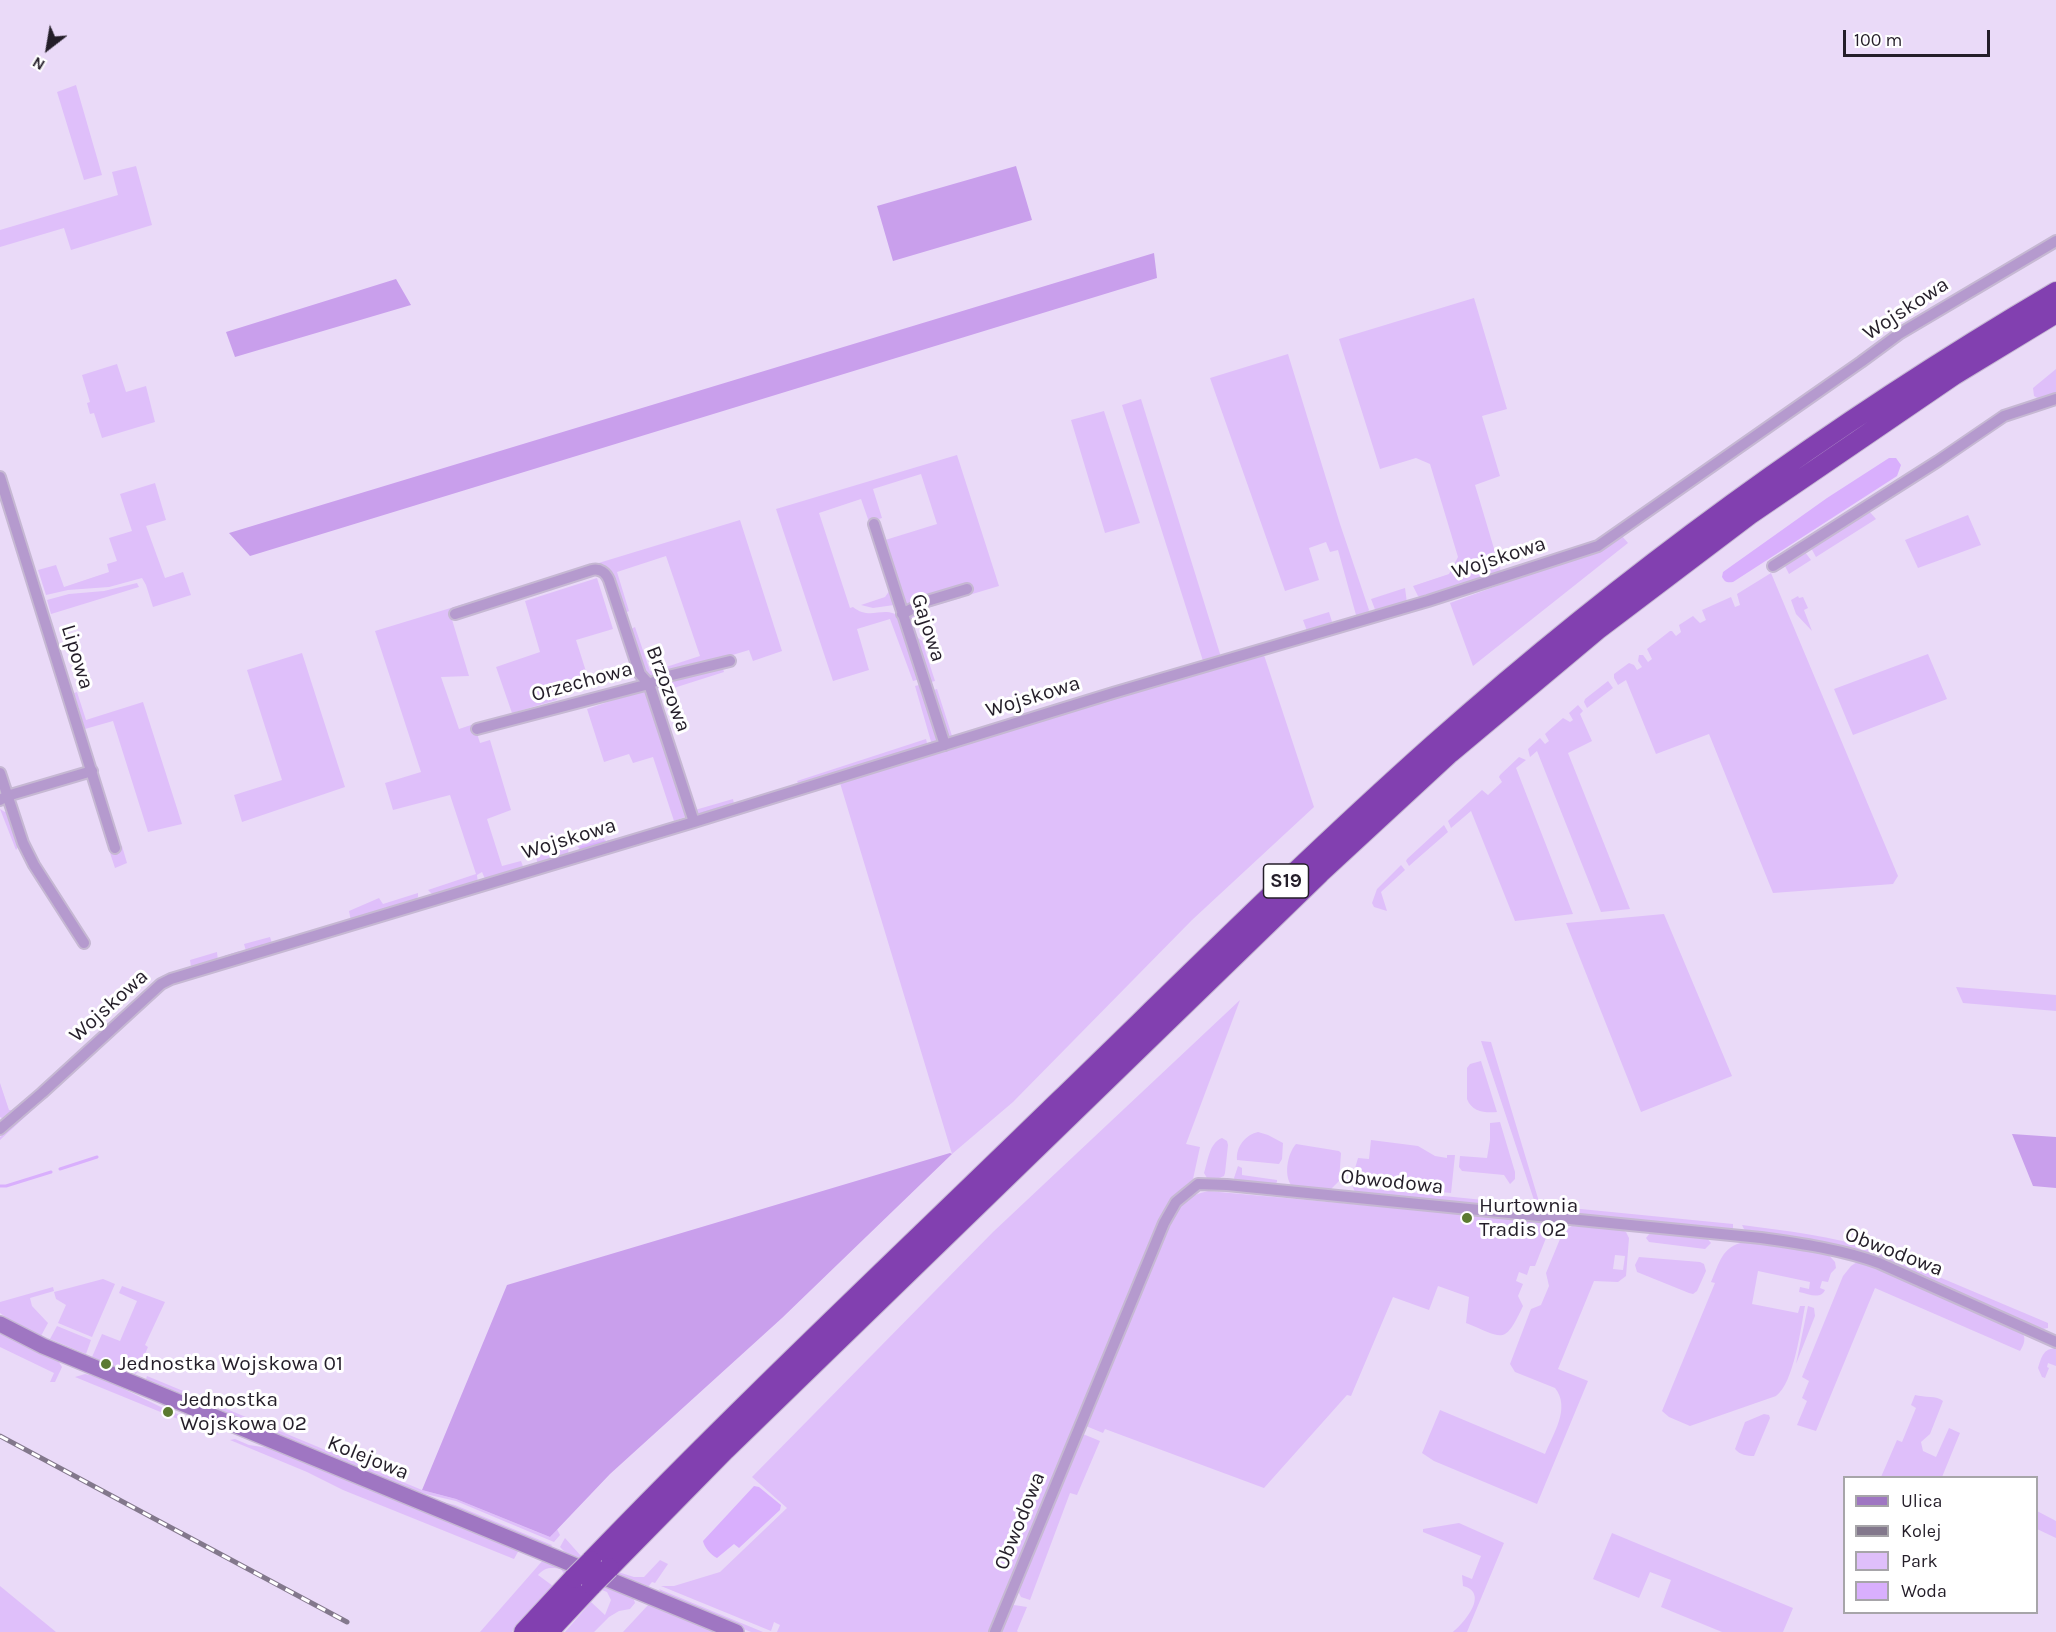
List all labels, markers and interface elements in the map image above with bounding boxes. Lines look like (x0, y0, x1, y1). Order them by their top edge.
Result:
north arrow (18, 18, 78, 78)
scale bar (1846, 18, 1993, 56)
text: 100 m (1854, 29, 1902, 51)
text: N (29, 53, 48, 75)
street label: Wojskowa (1858, 272, 1954, 346)
street label: Wojskowa (1449, 531, 1549, 585)
street label: Gajowa (905, 591, 951, 665)
street label: Lipowa (55, 621, 99, 693)
street label: Brzozowa (640, 642, 696, 736)
street label: Orzechowa (529, 656, 635, 708)
street label: Wojskowa (983, 671, 1083, 723)
street label: Wojskowa (519, 813, 619, 865)
road number: S19 (1264, 864, 1308, 898)
street label: Wojskowa (64, 964, 154, 1048)
street label: Obwodowa (1339, 1164, 1445, 1200)
place label: Hurtownia Tradis 02 (1479, 1193, 1578, 1243)
marker: Hurtownia Tradis 02 (1460, 1211, 1474, 1225)
street label: Obwodowa (1841, 1222, 1947, 1282)
place label: Jednostka Wojskowa 01 (118, 1351, 343, 1377)
marker: Jednostka Wojskowa 01 (99, 1357, 113, 1371)
place label: Jednostka Wojskowa 02 (180, 1387, 307, 1437)
marker: Jednostka Wojskowa 02 (161, 1405, 175, 1419)
street label: Kolejowa (324, 1430, 412, 1486)
street label: Obwodowa (989, 1468, 1051, 1574)
legend (1843, 1476, 2038, 1614)
text: Ulica (1901, 1490, 1942, 1512)
text: Kolej (1901, 1520, 1942, 1542)
text: Park (1901, 1550, 1938, 1572)
text: Woda (1901, 1580, 1947, 1602)

